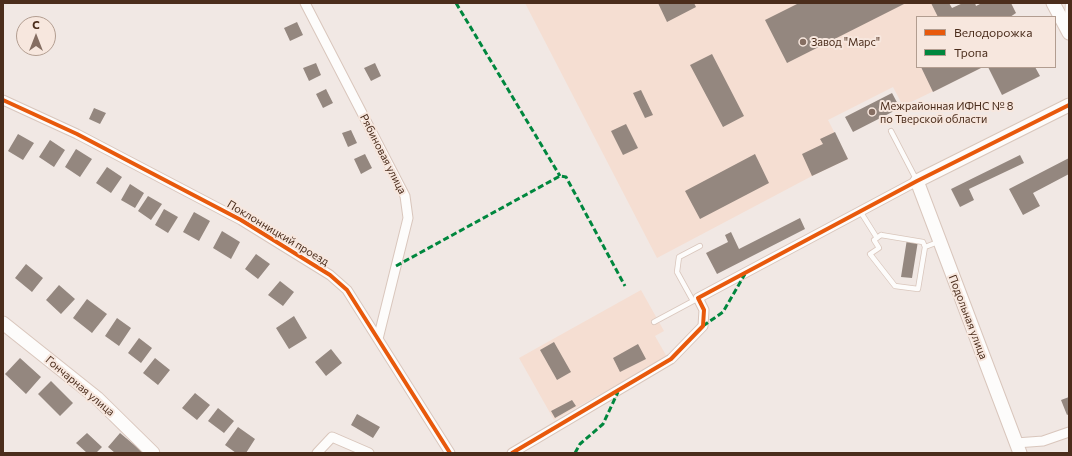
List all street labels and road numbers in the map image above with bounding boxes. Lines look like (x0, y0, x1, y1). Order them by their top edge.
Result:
street label: Рябиновая улица (357, 112, 409, 196)
street label: Поклонницкий проезд (225, 197, 331, 269)
street label: Подольная улица (946, 273, 990, 361)
street label: Гончарная улица (43, 353, 117, 419)

